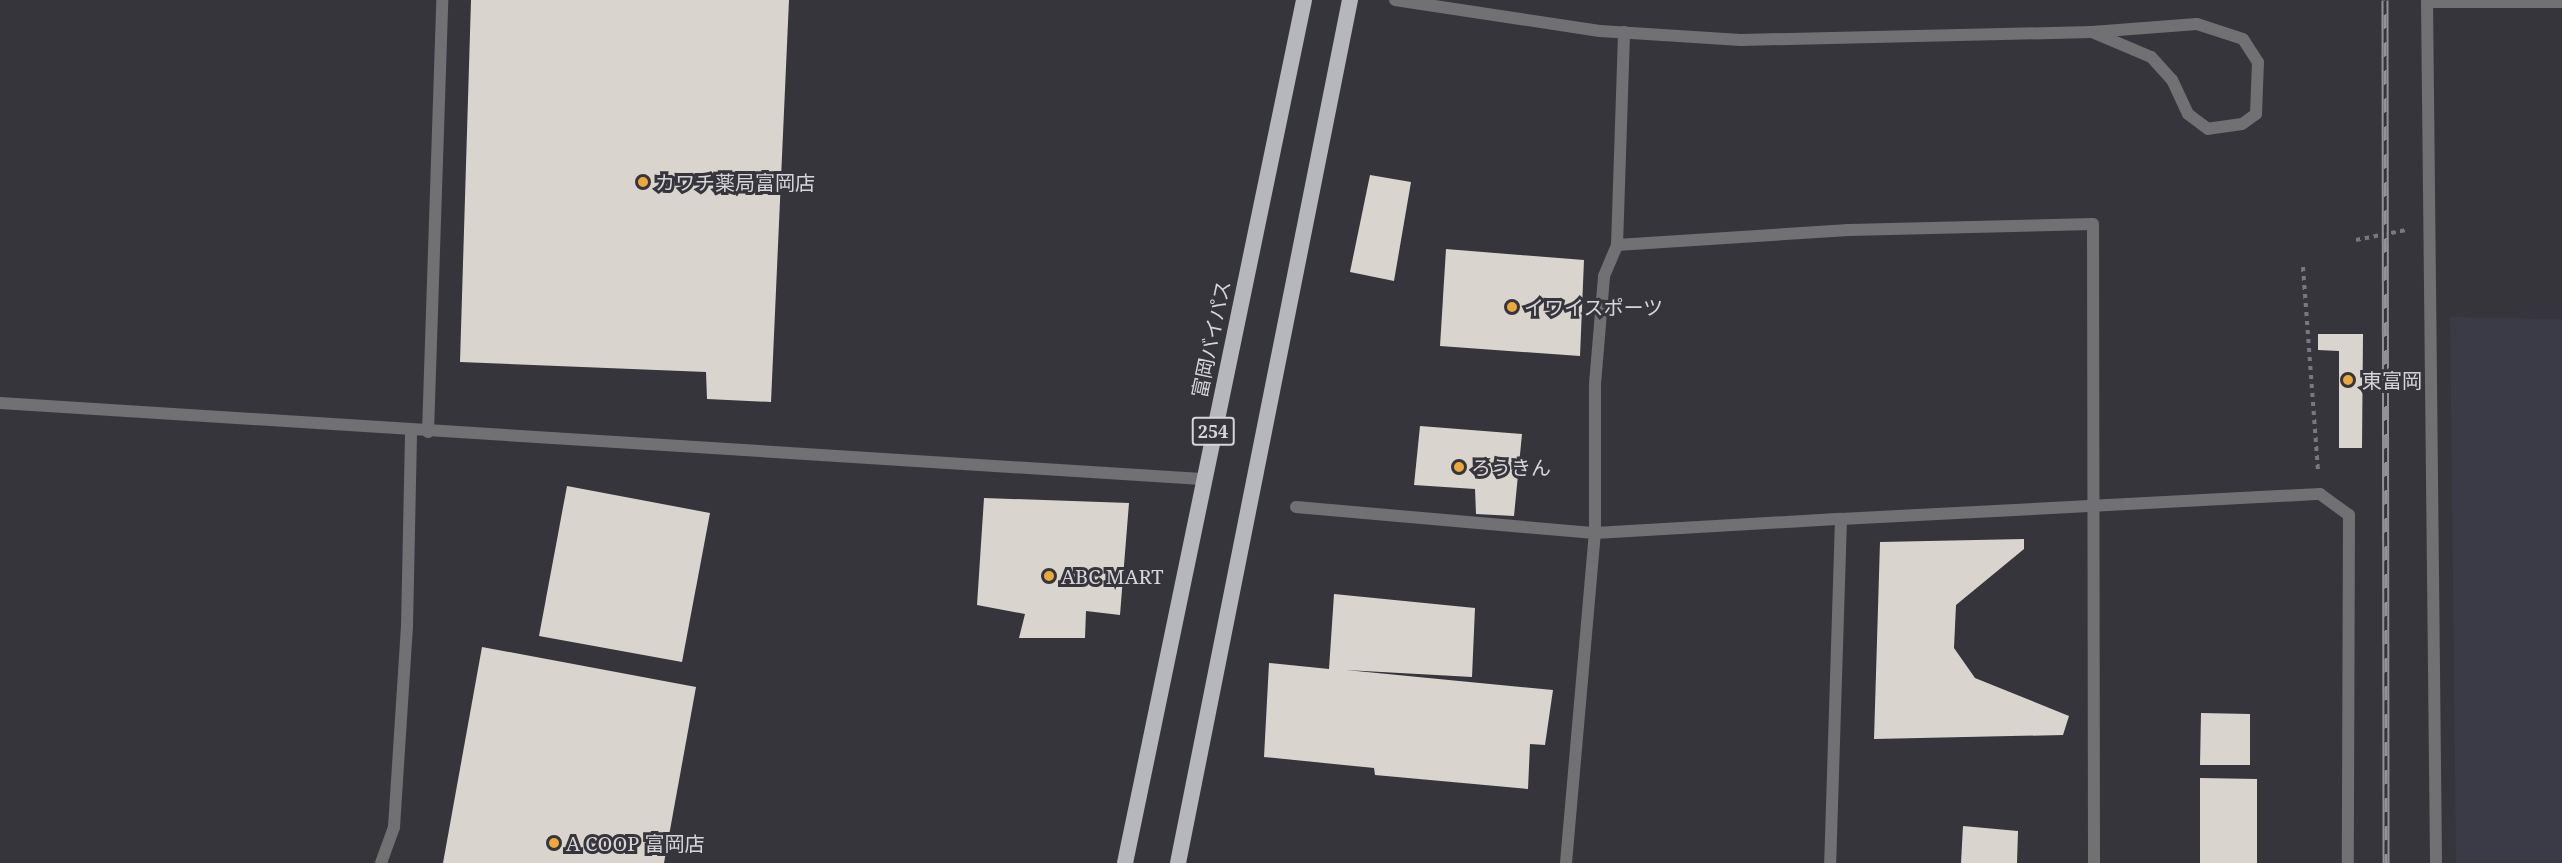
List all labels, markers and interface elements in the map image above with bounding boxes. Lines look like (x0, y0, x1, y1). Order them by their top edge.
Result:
place label: カワチ薬局富岡店 (655, 170, 815, 194)
marker: カワチ薬局富岡店 (636, 175, 650, 189)
street label: 富岡バイパス (1187, 278, 1235, 400)
place label: イワイスポーツ (1524, 295, 1664, 319)
marker: イワイスポーツ (1505, 300, 1519, 314)
place label: 東富岡 (2362, 368, 2422, 392)
marker: 東富岡 (2339, 371, 2357, 389)
road number: 254 (1190, 416, 1236, 446)
place label: ろうきん (1471, 455, 1551, 479)
marker: ろうきん (1452, 460, 1466, 474)
place label: ABC MART (1061, 564, 1163, 588)
marker: ABC MART (1042, 569, 1056, 583)
place label: A COOP 富岡店 (566, 831, 705, 855)
marker: A COOP 富岡店 (547, 836, 561, 850)

